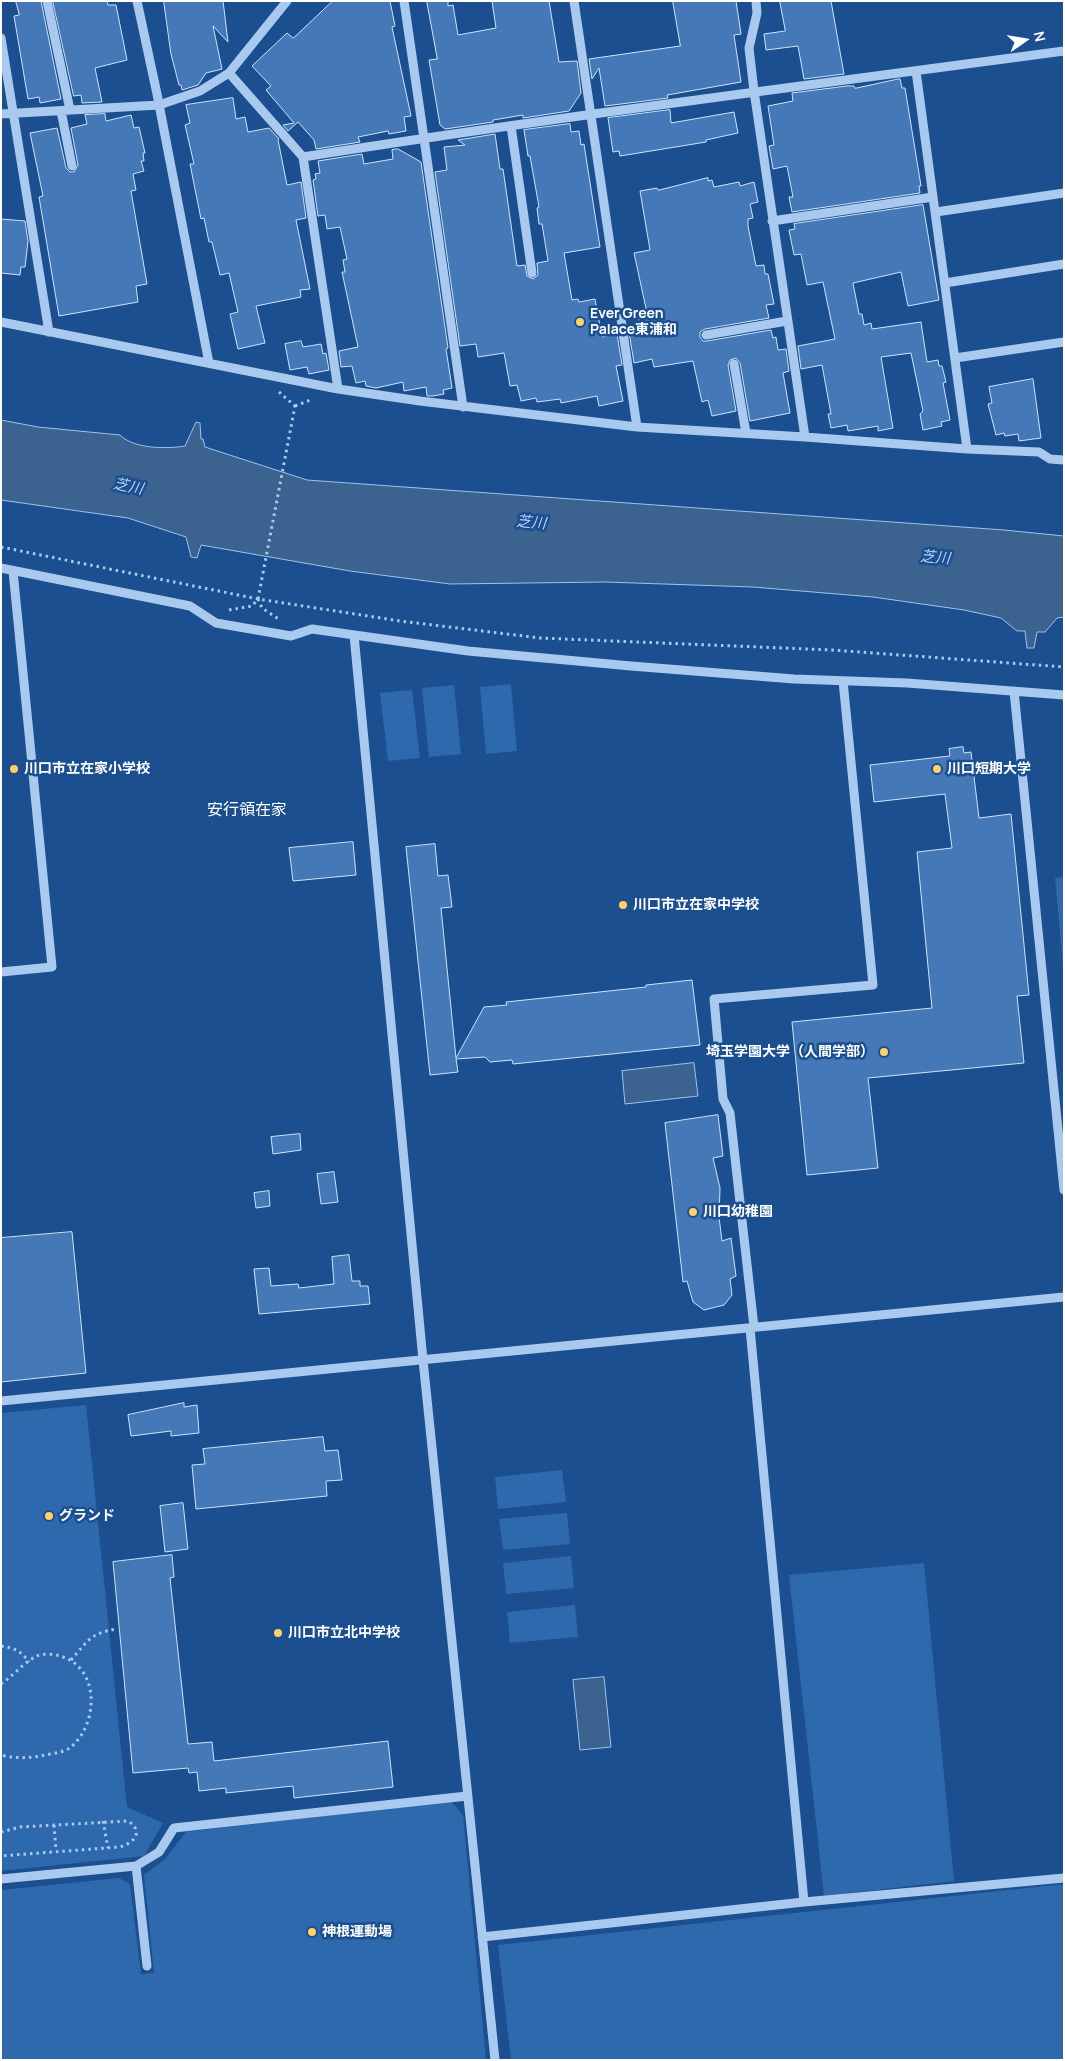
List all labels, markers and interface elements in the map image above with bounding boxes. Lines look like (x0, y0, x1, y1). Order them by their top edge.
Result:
north arrow (1000, 15, 1050, 65)
text: N (1030, 29, 1050, 44)
place label: Ever Green Palace東浦和 (590, 306, 677, 338)
marker: Ever Green Palace東浦和 (574, 316, 586, 328)
water label: 芝川 (112, 475, 144, 499)
water label: 芝川 (515, 513, 547, 533)
water label: 芝川 (919, 548, 951, 568)
place label: 川口市立在家小学校 (24, 761, 150, 777)
place label: 川口短期大学 (947, 761, 1031, 777)
marker: 川口市立在家小学校 (8, 763, 20, 775)
marker: 川口短期大学 (931, 763, 943, 775)
district label: 安行領在家 (207, 801, 287, 821)
place label: 川口市立在家中学校 (633, 897, 759, 913)
marker: 川口市立在家中学校 (617, 899, 629, 911)
place label: 埼玉学園大学（人間学部） (706, 1044, 874, 1060)
marker: 埼玉学園大学（人間学部） (878, 1046, 890, 1058)
place label: 川口幼稚園 (703, 1204, 773, 1220)
marker: 川口幼稚園 (687, 1206, 699, 1218)
place label: グランド (59, 1508, 115, 1524)
marker: グランド (43, 1510, 55, 1522)
place label: 川口市立北中学校 (288, 1625, 400, 1641)
marker: 川口市立北中学校 (272, 1627, 284, 1639)
place label: 神根運動場 (322, 1924, 392, 1940)
marker: 神根運動場 (306, 1926, 318, 1938)

